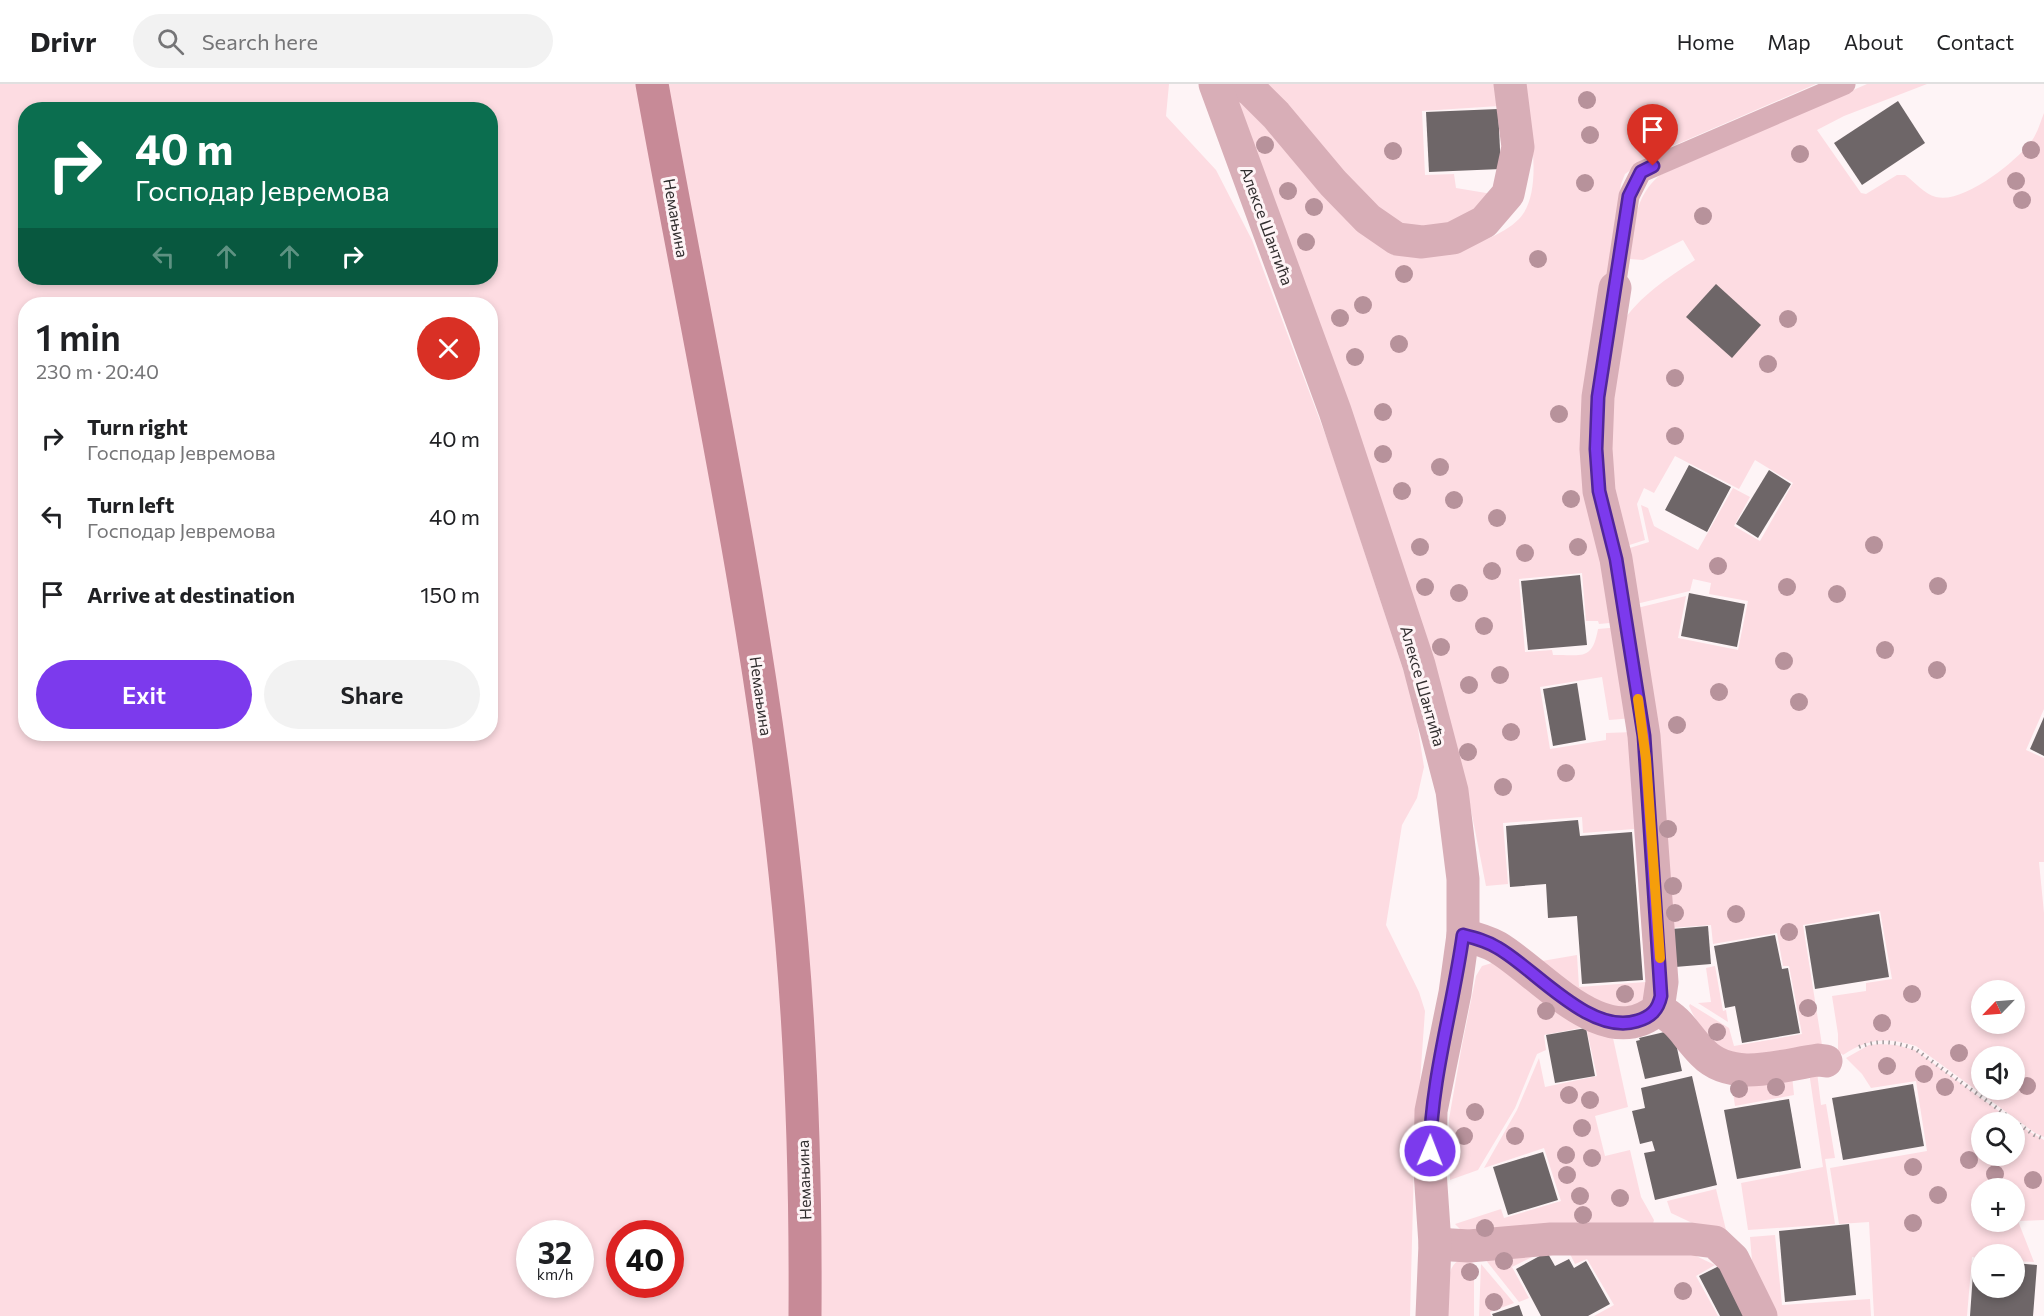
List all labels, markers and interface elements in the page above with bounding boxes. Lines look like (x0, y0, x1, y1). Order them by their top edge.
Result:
search box (133, 14, 553, 68)
text: Drivr (30, 24, 97, 58)
icon: search (154, 25, 187, 58)
text: Search here (202, 28, 318, 55)
text: Home (1677, 29, 1734, 54)
text: Map (1767, 29, 1811, 54)
text: About (1844, 29, 1903, 54)
text: Contact (1936, 29, 2014, 54)
pin (1627, 104, 1678, 166)
icon: arrive (1636, 113, 1669, 146)
text: 40 m (135, 122, 233, 174)
icon: right (36, 126, 114, 204)
street label: Алексе Шантића (1237, 164, 1298, 288)
text: Господар Јевремова (135, 174, 390, 207)
street label: Немањина (660, 177, 693, 259)
icon: left (147, 240, 180, 273)
icon: ahead (210, 240, 243, 273)
icon: ahead (273, 240, 306, 273)
icon: right (336, 240, 369, 273)
text: 1 min (36, 314, 121, 358)
button: close (417, 317, 480, 380)
text: 230 m · 20:40 (36, 359, 159, 383)
text: Turn right (87, 413, 188, 440)
icon: right (36, 422, 69, 455)
text: 40 m (429, 425, 480, 452)
text: Господар Јевремова (87, 440, 276, 464)
text: Turn left (87, 491, 174, 518)
icon: left (36, 500, 69, 533)
text: 40 m (429, 503, 480, 530)
text: Господар Јевремова (87, 518, 276, 542)
icon: arrive (36, 578, 69, 611)
text: Arrive at destination (87, 581, 295, 608)
text: 150 m (420, 581, 480, 608)
street label: Алексе Шантића (1397, 623, 1450, 748)
street label: Немањина (747, 655, 776, 737)
button: Exit (36, 660, 252, 729)
button: Share (264, 660, 480, 729)
north arrow (1971, 980, 2025, 1034)
map controls (1971, 980, 2025, 1298)
button: sound (1971, 1046, 2025, 1100)
button: search (1971, 1112, 2025, 1166)
position arrow (1398, 1119, 1462, 1183)
street label: Немањина (793, 1140, 814, 1220)
button: + (1971, 1178, 2025, 1232)
speed limit sign: 40 (606, 1220, 684, 1298)
text: 32 (538, 1233, 572, 1270)
button: − (1971, 1244, 2025, 1298)
text: km/h (537, 1265, 573, 1283)

